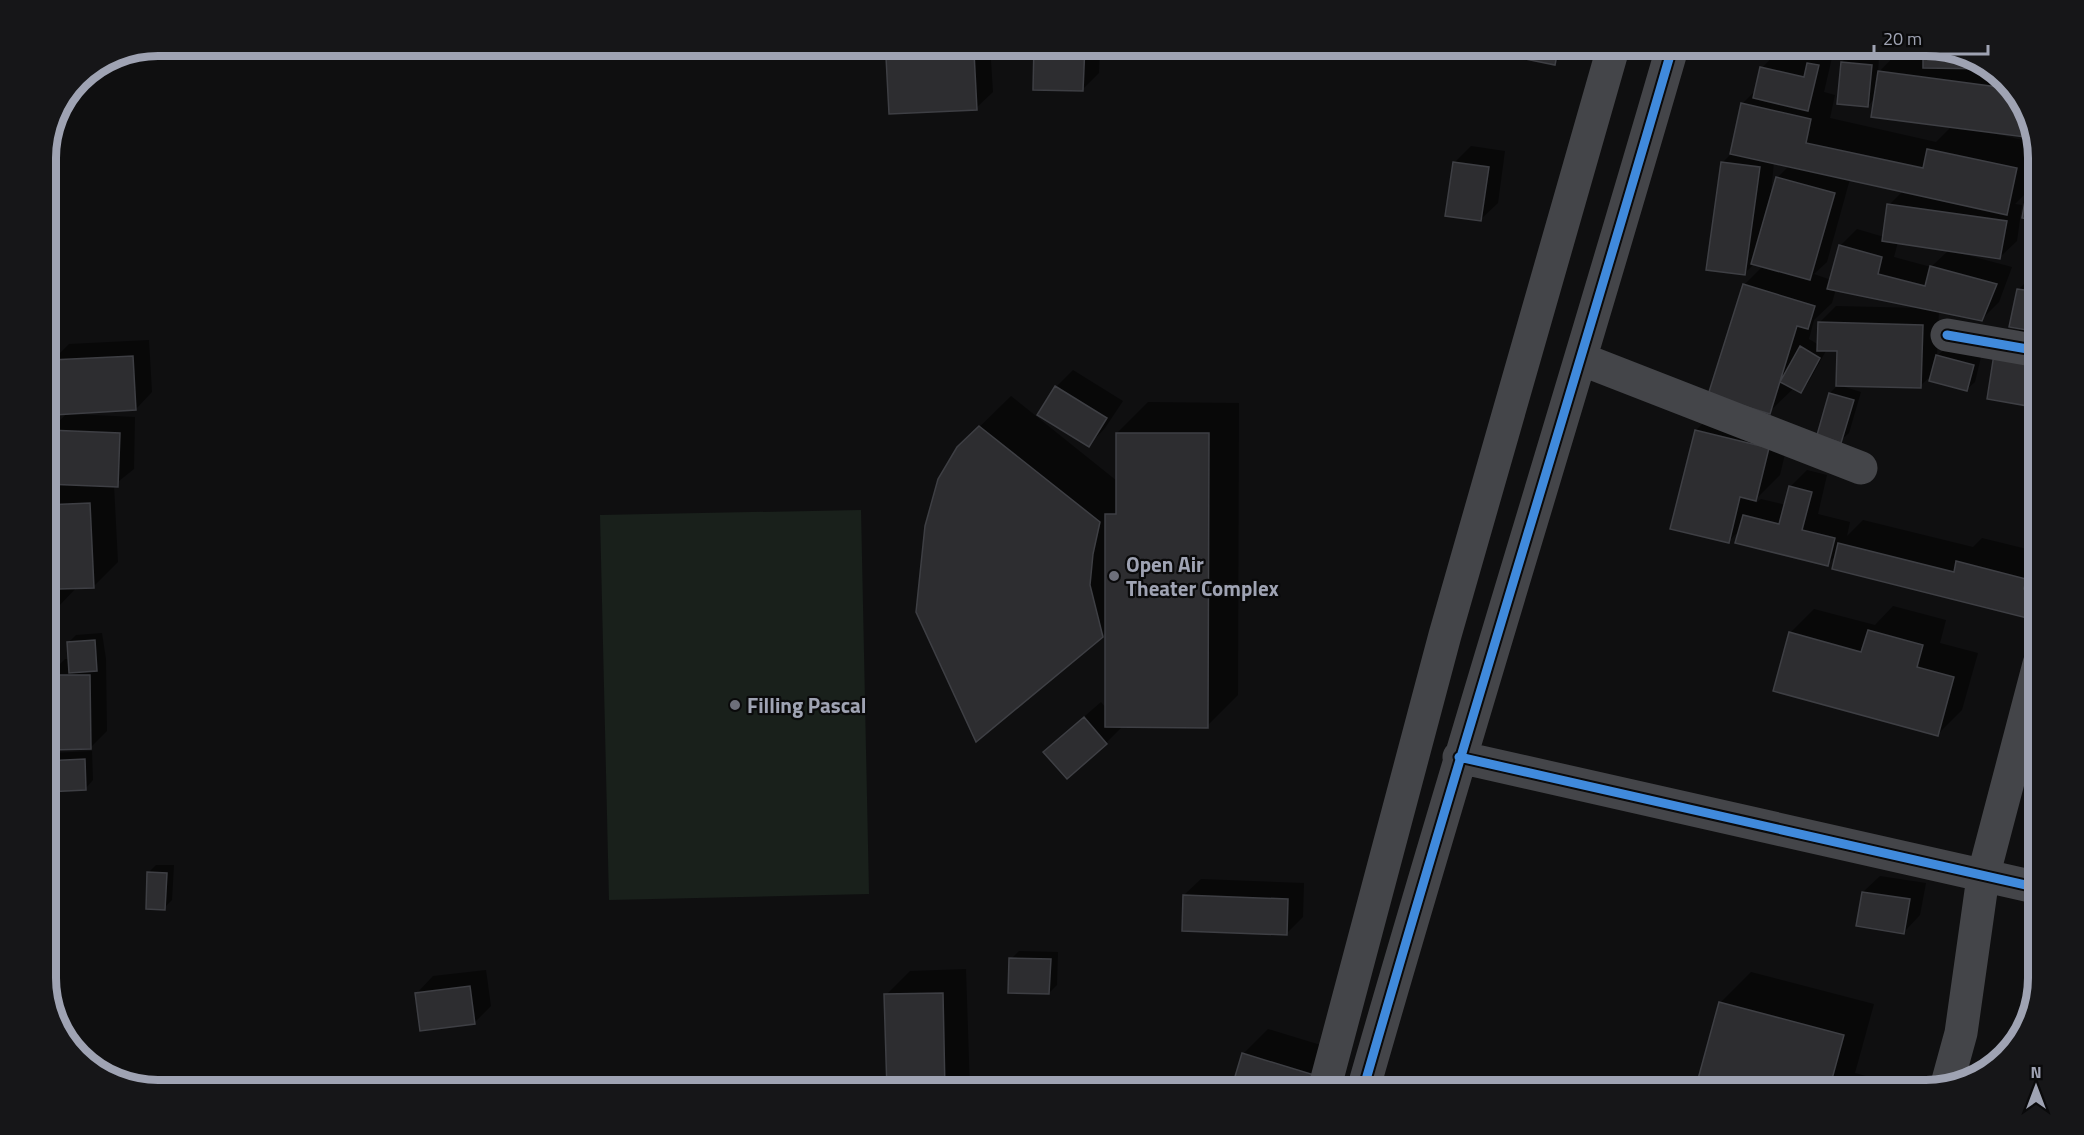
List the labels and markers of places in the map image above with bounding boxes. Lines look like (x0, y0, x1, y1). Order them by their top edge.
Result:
place label: Open Air Theater Complex (1126, 548, 1279, 604)
marker: Open Air Theater Complex (1107, 569, 1121, 583)
place label: Filling Pascal (747, 689, 866, 721)
marker: Filling Pascal (728, 698, 742, 712)

